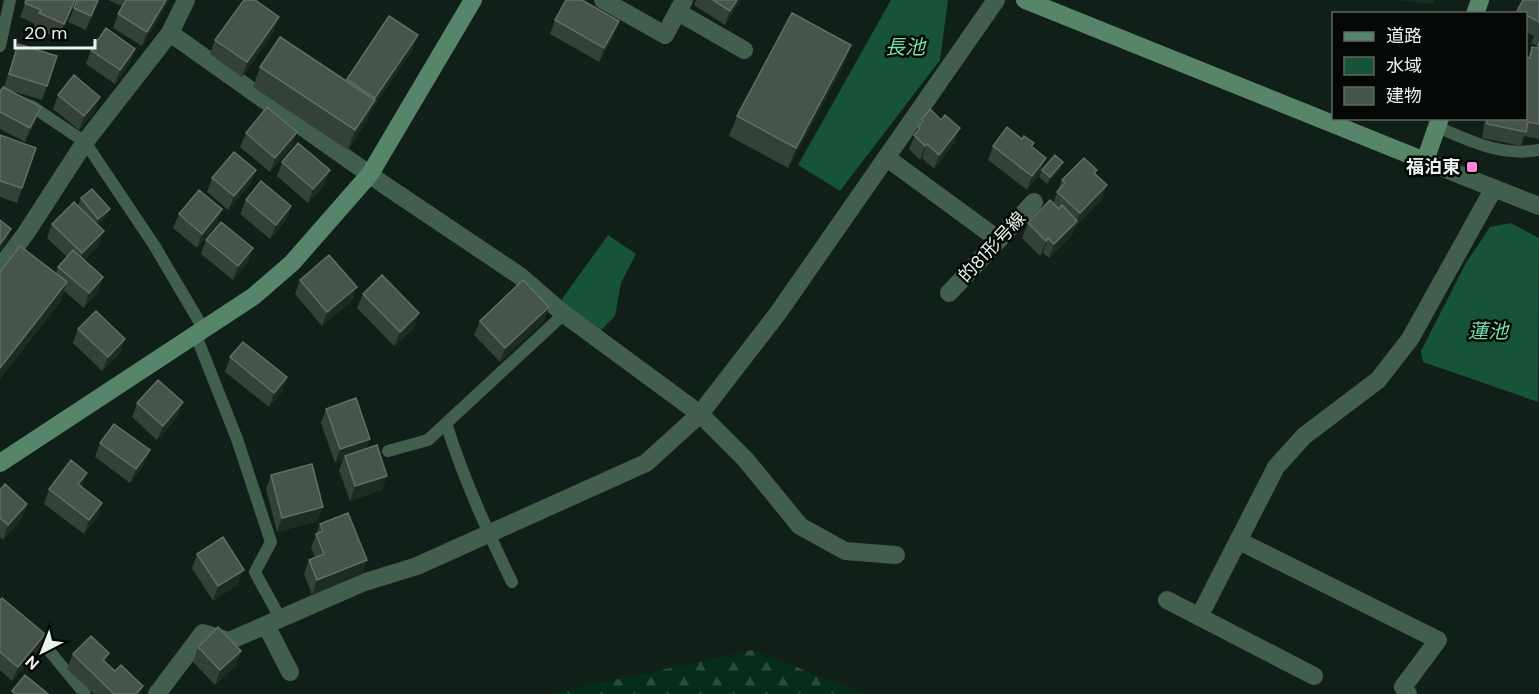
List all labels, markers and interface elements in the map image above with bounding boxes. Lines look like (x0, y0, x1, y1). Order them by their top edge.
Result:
scale bar (15, 12, 94, 50)
legend (1332, 12, 1527, 120)
text: 20 m (24, 21, 67, 45)
text: 道路 (1386, 24, 1422, 48)
water label: 長池 (885, 34, 927, 60)
text: 水域 (1386, 54, 1422, 78)
text: 建物 (1386, 84, 1422, 108)
place label: 福泊東 (1406, 155, 1460, 179)
marker: 福泊東 (1465, 160, 1479, 174)
street label: 的81形号線 (953, 207, 1031, 287)
water label: 蓮池 (1468, 318, 1510, 344)
north arrow (12, 622, 72, 682)
text: N (21, 651, 44, 674)

